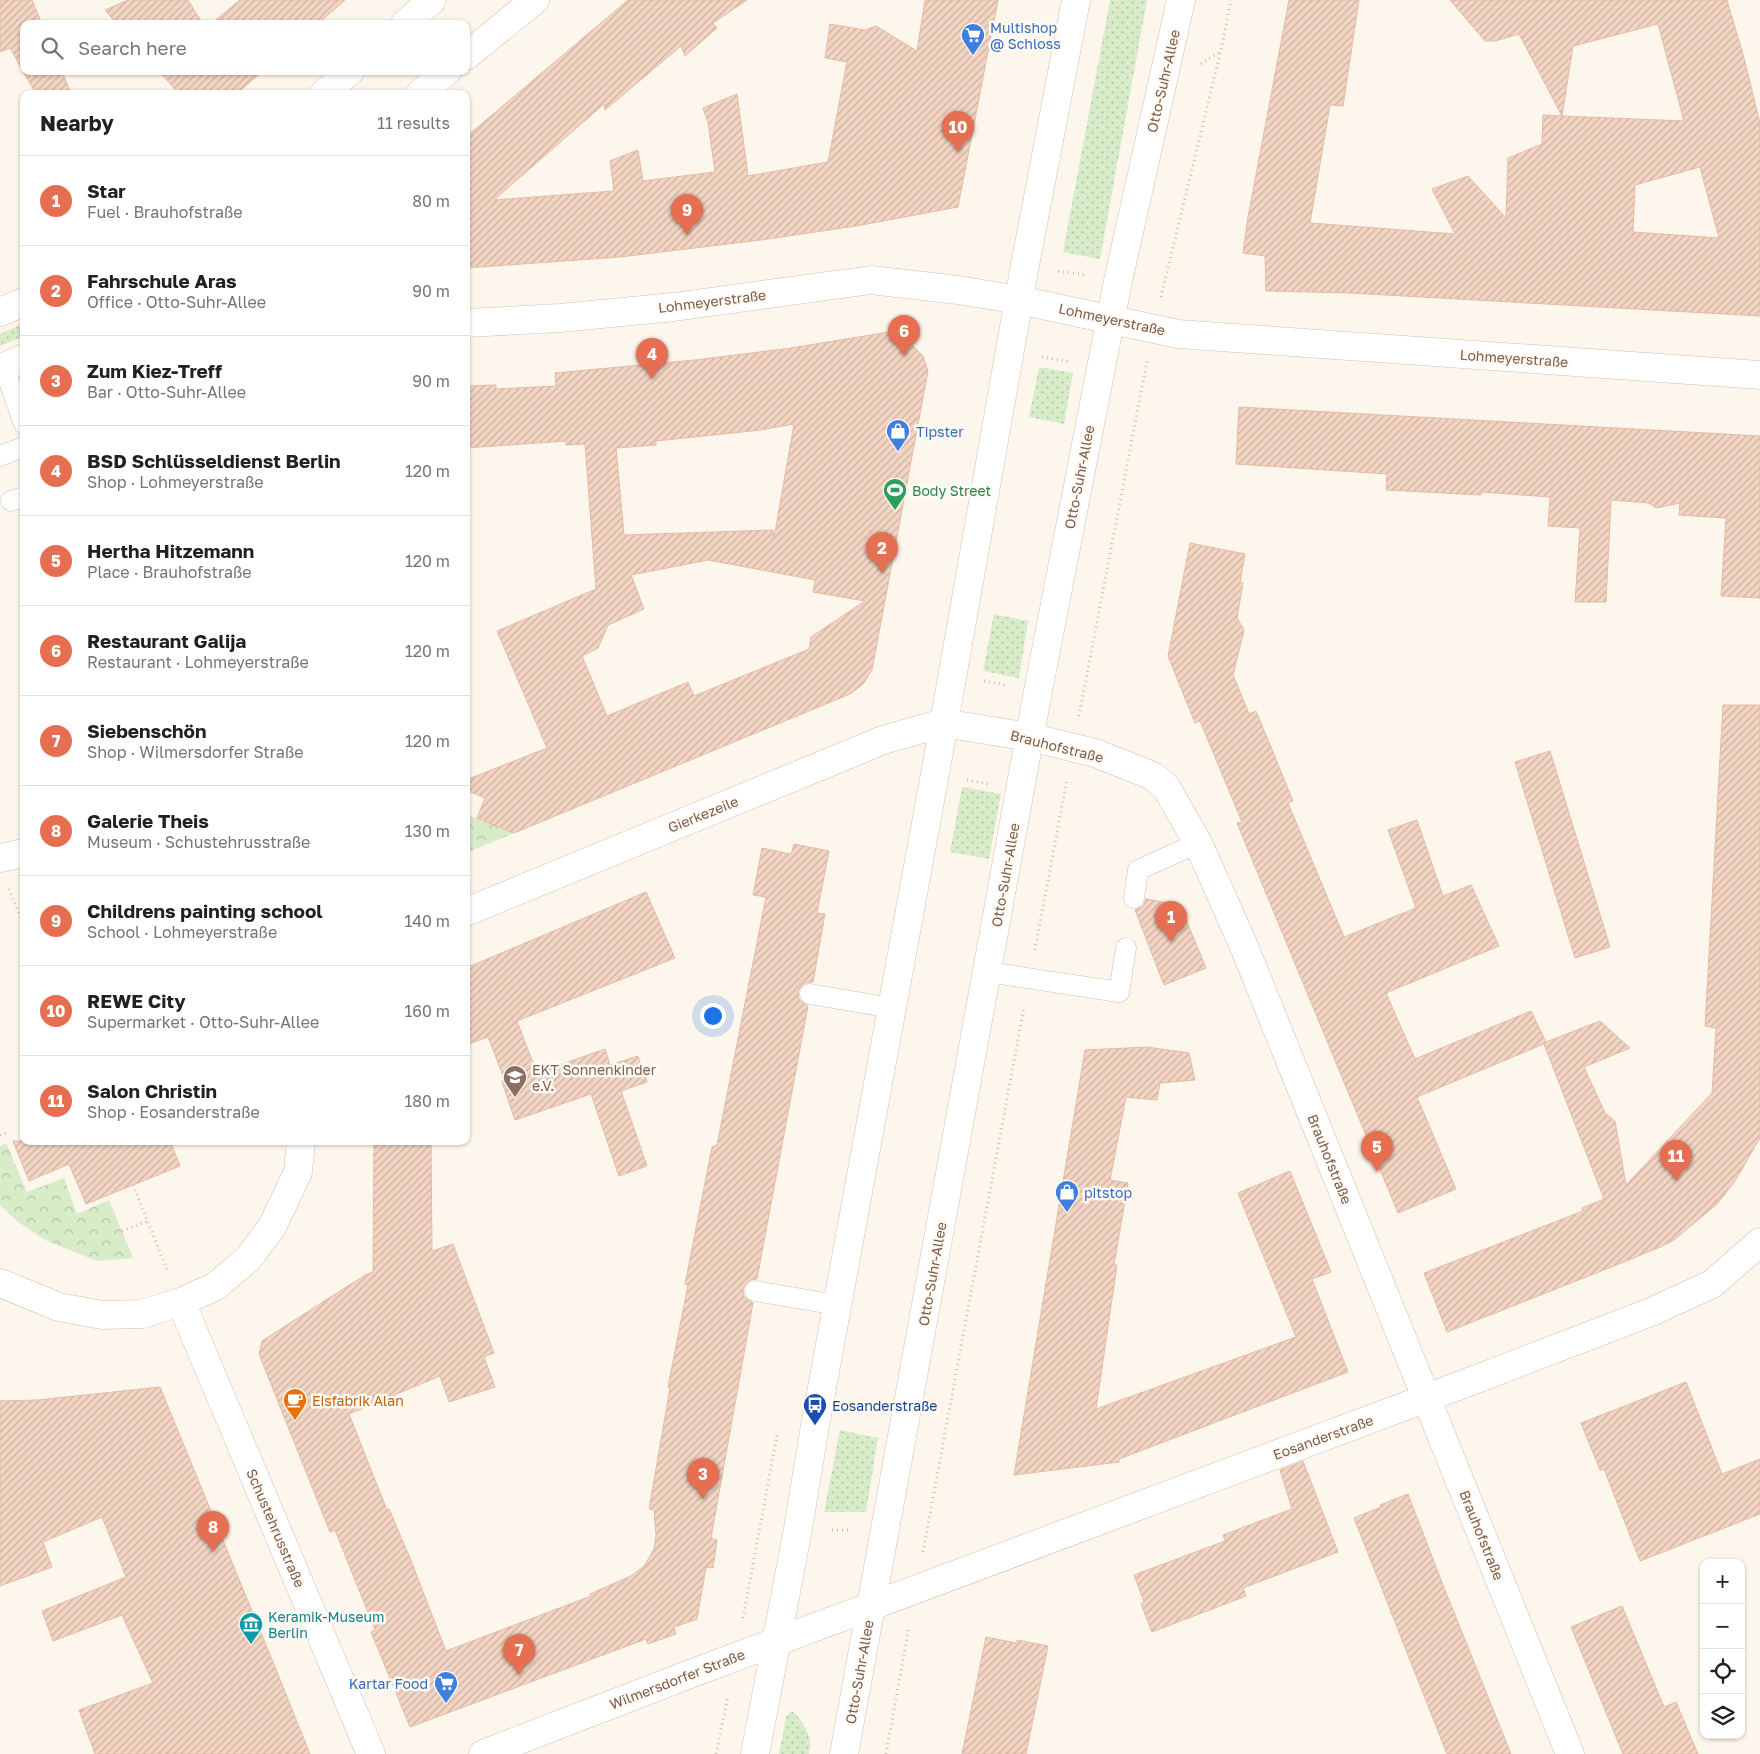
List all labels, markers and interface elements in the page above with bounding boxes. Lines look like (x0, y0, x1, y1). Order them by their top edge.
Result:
place label: Multishop @ Schloss (990, 19, 1061, 52)
search box (20, 20, 470, 75)
supermarket icon: Multishop @ Schloss (960, 22, 986, 56)
street label: Otto-Suhr-Allee (1143, 28, 1183, 134)
icon: search (38, 34, 66, 62)
text: Search here (78, 36, 187, 59)
text: Nearby (40, 110, 114, 136)
pin: 10 (942, 111, 974, 152)
text: 11 results (377, 113, 450, 133)
text: Star (87, 179, 126, 202)
text: 1 (52, 191, 60, 211)
text: 80 m (412, 191, 450, 211)
pin: 9 (671, 194, 703, 235)
text: Fuel · Brauhofstraße (87, 202, 243, 222)
text: Fahrschule Aras (87, 269, 237, 292)
text: 2 (51, 281, 61, 301)
text: 90 m (412, 281, 450, 301)
street label: Lohmeyerstraße (657, 286, 767, 316)
text: Office · Otto-Suhr-Allee (87, 292, 266, 312)
street label: Lohmeyerstraße (1057, 299, 1167, 339)
pin: 6 (888, 315, 920, 356)
pin: 4 (636, 338, 668, 379)
street label: Lohmeyerstraße (1459, 346, 1569, 370)
text: Zum Kiez-Treff (87, 359, 222, 382)
text: 3 (51, 371, 61, 391)
text: 90 m (412, 371, 450, 391)
text: Bar · Otto-Suhr-Allee (87, 382, 246, 402)
shop icon: Tipster (885, 418, 911, 452)
place label: Tipster (916, 423, 964, 440)
street label: Otto-Suhr-Allee (1061, 424, 1097, 530)
text: BSD Schlüsseldienst Berlin (87, 449, 341, 472)
text: 4 (51, 461, 61, 481)
text: 120 m (405, 461, 450, 481)
text: Shop · Lohmeyerstraße (87, 472, 264, 492)
sports icon: Body Street (882, 477, 908, 511)
place label: Body Street (912, 482, 991, 499)
pin: 2 (866, 532, 898, 573)
text: Hertha Hitzemann (87, 539, 254, 562)
text: 5 (51, 551, 61, 571)
text: 120 m (405, 551, 450, 571)
text: Place · Brauhofstraße (87, 562, 252, 582)
text: Restaurant Galija (87, 629, 246, 652)
text: 6 (51, 641, 61, 661)
text: 120 m (405, 641, 450, 661)
text: Restaurant · Lohmeyerstraße (87, 652, 309, 672)
text: Siebenschön (87, 719, 207, 742)
street label: Brauhofstraße (1009, 726, 1105, 766)
text: 7 (52, 731, 60, 751)
text: 120 m (405, 731, 450, 751)
text: Shop · Wilmersdorfer Straße (87, 742, 303, 762)
street label: Gierkezeile (665, 792, 741, 836)
text: Galerie Theis (87, 809, 209, 832)
text: 8 (51, 821, 61, 841)
text: 130 m (405, 821, 450, 841)
street label: Otto-Suhr-Allee (987, 822, 1023, 928)
text: Museum · Schustehrusstraße (87, 832, 310, 852)
text: Childrens painting school (87, 899, 323, 922)
pin: 1 (1155, 901, 1187, 942)
text: 9 (51, 911, 61, 931)
text: 140 m (404, 911, 450, 931)
text: School · Lohmeyerstraße (87, 922, 277, 942)
text: REWE City (87, 989, 186, 1012)
text: 10 (47, 1001, 65, 1021)
text: 160 m (404, 1001, 450, 1021)
your location (700, 1003, 726, 1029)
text: Supermarket · Otto-Suhr-Allee (87, 1012, 319, 1032)
place label: EKT Sonnenkinder e.V. (532, 1061, 657, 1094)
school or university icon: EKT Sonnenkinder e.V. (502, 1064, 528, 1098)
text: Salon Christin (87, 1079, 217, 1102)
text: 11 (48, 1091, 64, 1111)
text: 180 m (404, 1091, 450, 1111)
text: Shop · Eosanderstraße (87, 1102, 260, 1122)
street label: Brauhofstraße (1304, 1112, 1356, 1206)
pin: 5 (1361, 1131, 1393, 1172)
pin: 11 (1660, 1140, 1692, 1181)
shop icon: pitstop (1054, 1179, 1080, 1213)
place label: pitstop (1084, 1184, 1132, 1201)
street label: Otto-Suhr-Allee (914, 1221, 950, 1327)
cafe icon: Eisfabrik Alan (282, 1387, 308, 1421)
place label: Eisfabrik Alan (312, 1392, 404, 1409)
bus stop icon: Eosanderstraße (802, 1392, 828, 1426)
place label: Eosanderstraße (832, 1397, 937, 1414)
street label: Eosanderstraße (1271, 1411, 1375, 1463)
pin: 3 (687, 1458, 719, 1499)
street label: Schustehrusstraße (243, 1466, 309, 1590)
street label: Brauhofstraße (1456, 1488, 1508, 1582)
pin: 8 (197, 1511, 229, 1552)
map controls (1700, 1559, 1745, 1739)
button: + (1700, 1559, 1745, 1604)
button: − (1700, 1604, 1745, 1649)
place label: Keramik-Museum Berlin (268, 1608, 384, 1641)
museum icon: Keramik-Museum Berlin (238, 1611, 264, 1645)
street label: Otto-Suhr-Allee (841, 1619, 877, 1725)
pin: 7 (503, 1634, 535, 1675)
street label: Wilmersdorfer Straße (607, 1645, 747, 1713)
button: locate (1700, 1649, 1745, 1694)
supermarket icon: Kartar Food (433, 1670, 459, 1704)
place label: Kartar Food (349, 1675, 428, 1692)
button: layers (1700, 1694, 1745, 1739)

